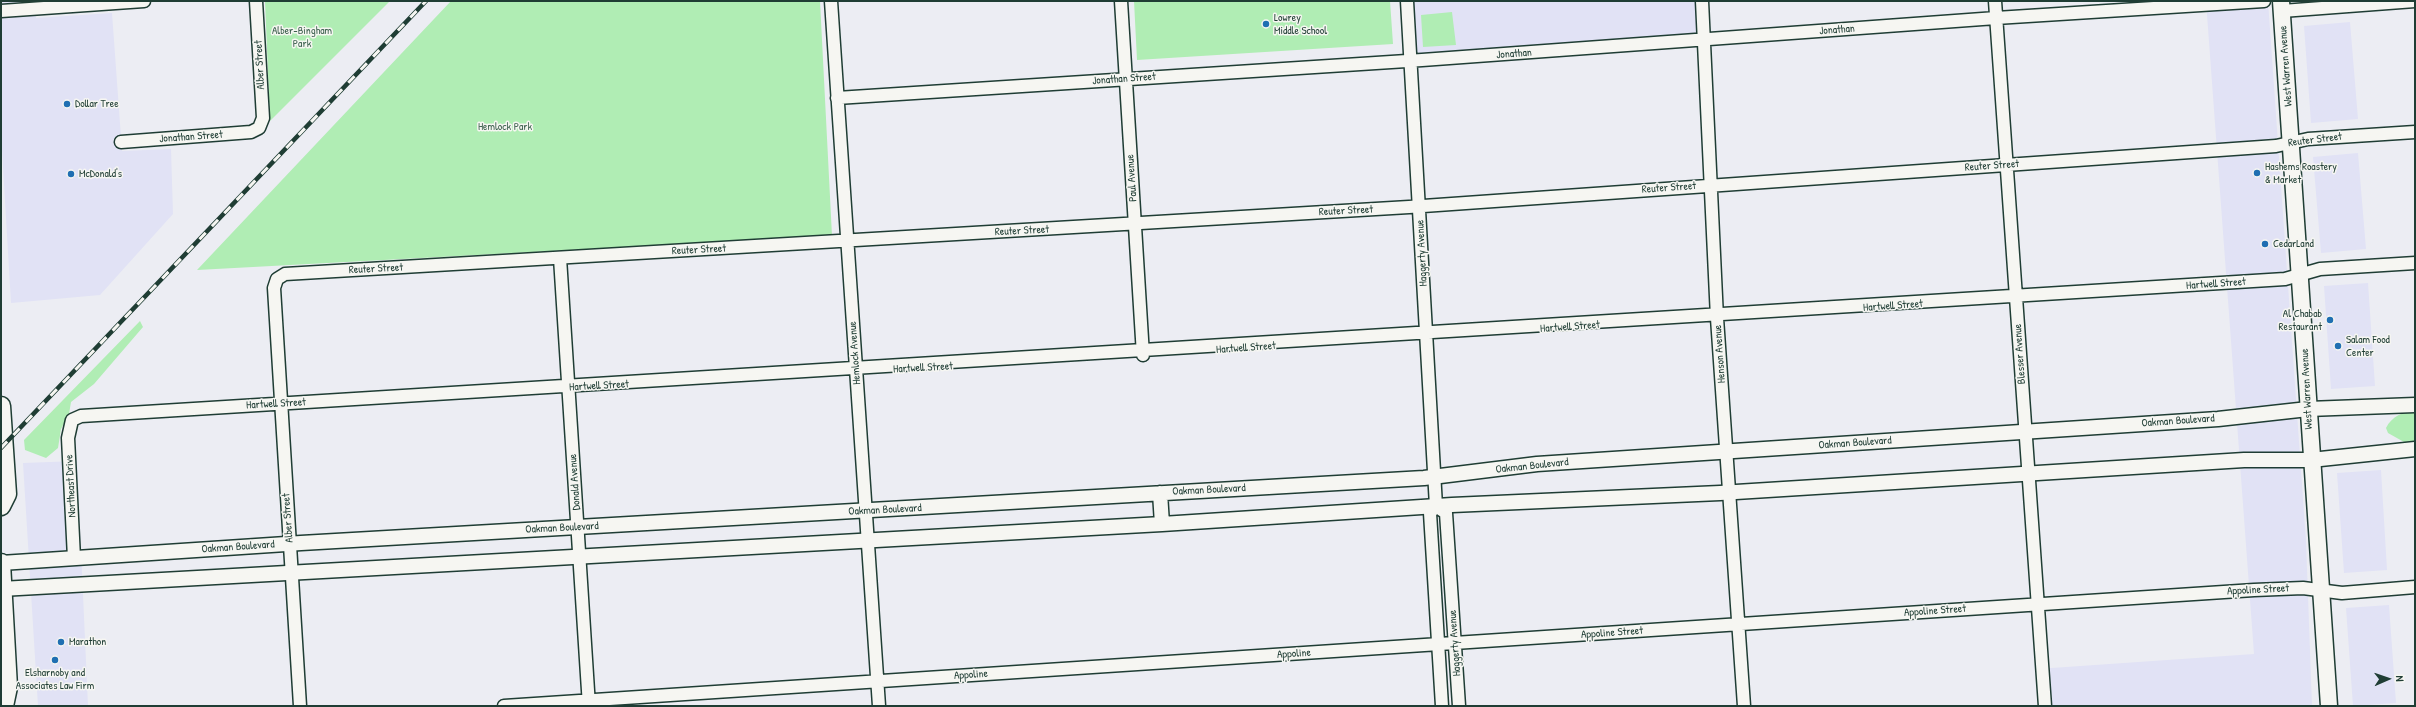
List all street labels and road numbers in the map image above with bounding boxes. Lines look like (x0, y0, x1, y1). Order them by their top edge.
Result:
street label: Jonathan (1819, 22, 1855, 38)
street label: West Warren Avenue (2277, 25, 2295, 107)
street label: Alber Street (252, 40, 268, 90)
street label: Jonathan (1496, 46, 1532, 62)
street label: Jonathan Street (1092, 70, 1156, 88)
street label: Jonathan Street (159, 128, 223, 146)
street label: Reuter Street (2287, 130, 2343, 150)
street label: Paul Avenue (1124, 154, 1140, 202)
street label: Reuter Street (1964, 158, 2020, 174)
street label: Reuter Street (1641, 180, 1697, 196)
street label: Reuter Street (1319, 203, 1373, 219)
street label: Haggerty Avenue (1414, 219, 1430, 287)
street label: Reuter Street (995, 223, 1049, 239)
street label: Reuter Street (672, 242, 726, 258)
street label: Reuter Street (349, 261, 403, 277)
street label: Hartwell Street (2186, 275, 2246, 293)
street label: Hartwell Street (1863, 297, 1923, 315)
street label: Hartwell Street (1540, 318, 1600, 336)
street label: Hemlock Avenue (846, 321, 864, 385)
street label: Blesser Avenue (2011, 323, 2029, 385)
street label: Henson Avenue (1711, 324, 1729, 384)
street label: Hartwell Street (1216, 339, 1276, 357)
street label: West Warren Avenue (2298, 348, 2316, 430)
street label: Hartwell Street (893, 360, 953, 376)
street label: Hartwell Street (569, 378, 629, 394)
street label: Hartwell Street (246, 396, 306, 412)
street label: Oakman Boulevard (2141, 412, 2215, 430)
street label: Oakman Boulevard (1818, 434, 1892, 452)
street label: Donald Avenue (566, 453, 584, 511)
street label: Northeast Drive (63, 454, 79, 518)
street label: Oakman Boulevard (1495, 456, 1569, 476)
street label: Oakman Boulevard (1172, 481, 1246, 499)
street label: Alber Street (280, 493, 296, 543)
street label: Oakman Boulevard (848, 501, 922, 519)
street label: Oakman Boulevard (525, 519, 599, 537)
street label: Oakman Boulevard (201, 538, 275, 556)
street label: Appoline Street (2227, 582, 2289, 598)
street label: Appoline Street (1904, 602, 1966, 620)
street label: Haggerty Avenue (1446, 609, 1464, 677)
street label: Appoline Street (1581, 624, 1643, 642)
street label: Appoline (1277, 646, 1311, 662)
street label: Appoline (954, 667, 988, 683)

